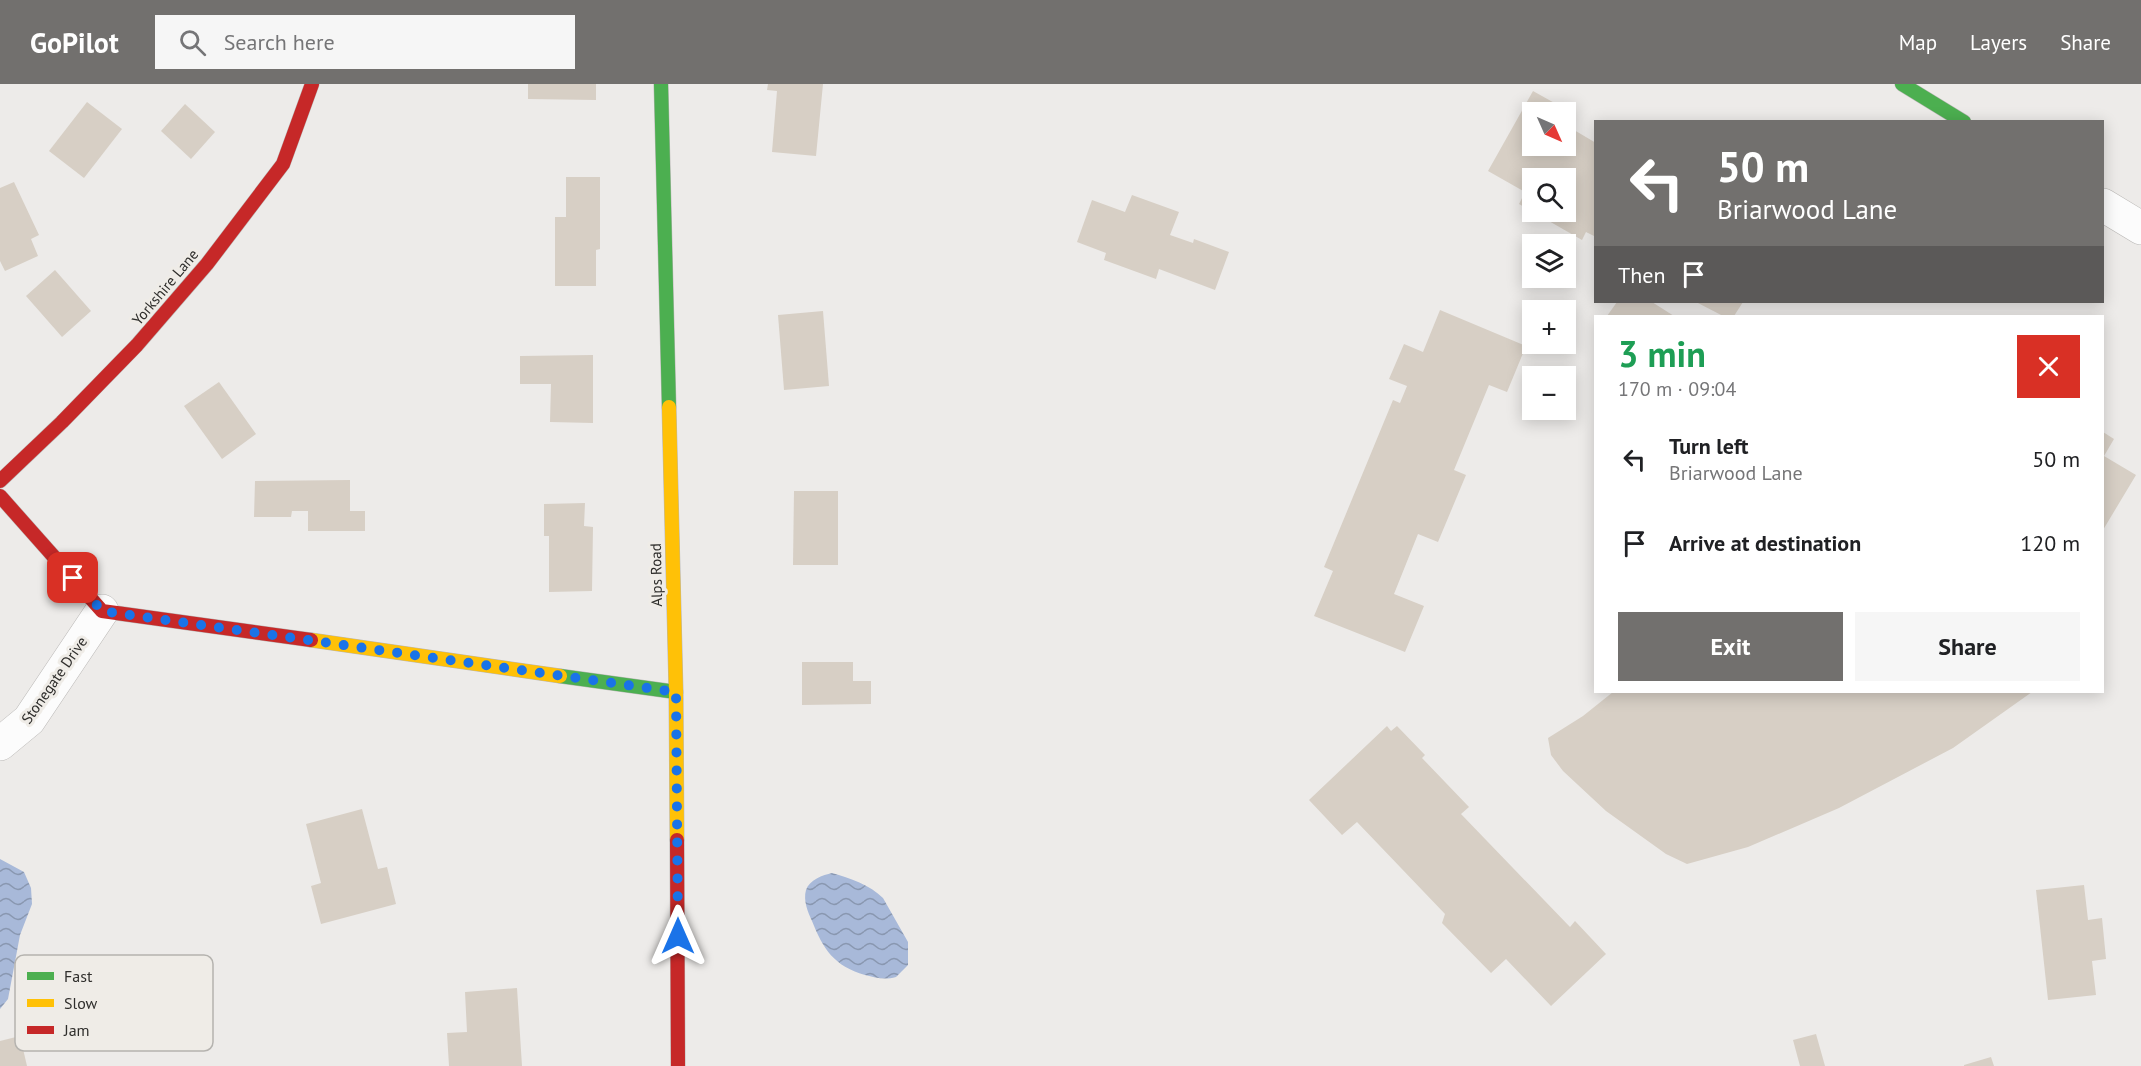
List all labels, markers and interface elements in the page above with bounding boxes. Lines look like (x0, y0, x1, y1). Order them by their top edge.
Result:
search box (155, 15, 575, 69)
text: GoPilot (30, 24, 119, 61)
icon: search (176, 26, 209, 59)
text: Search here (224, 28, 335, 56)
text: Map (1899, 29, 1937, 56)
text: Layers (1970, 29, 2027, 56)
text: Share (2060, 29, 2111, 56)
north arrow (1522, 102, 1576, 156)
map controls (1522, 102, 1576, 420)
text: 50 m (1717, 139, 1809, 194)
icon: left (1618, 144, 1696, 222)
button: search (1522, 168, 1576, 222)
text: Briarwood Lane (1717, 192, 1897, 226)
button: layers (1522, 234, 1576, 288)
street label: Yorkshire Lane (128, 245, 202, 329)
icon: arrive (1677, 258, 1710, 291)
text: Then (1618, 261, 1665, 289)
button: + (1522, 300, 1576, 354)
text: 3 min (1618, 330, 1706, 377)
button: close (2017, 335, 2080, 398)
button: − (1522, 366, 1576, 420)
text: 170 m · 09:04 (1618, 376, 1736, 402)
text: Turn left (1669, 432, 1749, 460)
icon: left (1618, 443, 1651, 476)
text: 50 m (2032, 445, 2080, 473)
text: Briarwood Lane (1669, 460, 1803, 486)
icon: arrive (1618, 527, 1651, 560)
text: Arrive at destination (1669, 529, 1861, 557)
text: 120 m (2020, 529, 2080, 557)
street label: Alps Road (646, 543, 666, 607)
pin (47, 552, 98, 603)
icon: arrive (56, 561, 89, 594)
button: Exit (1618, 612, 1843, 681)
button: Share (1855, 612, 2080, 681)
street label: Stonegate Drive (17, 633, 91, 727)
position arrow (646, 904, 710, 968)
legend (15, 955, 213, 1051)
text: Fast (64, 966, 93, 986)
text: Slow (64, 993, 98, 1013)
text: Jam (63, 1020, 90, 1040)

